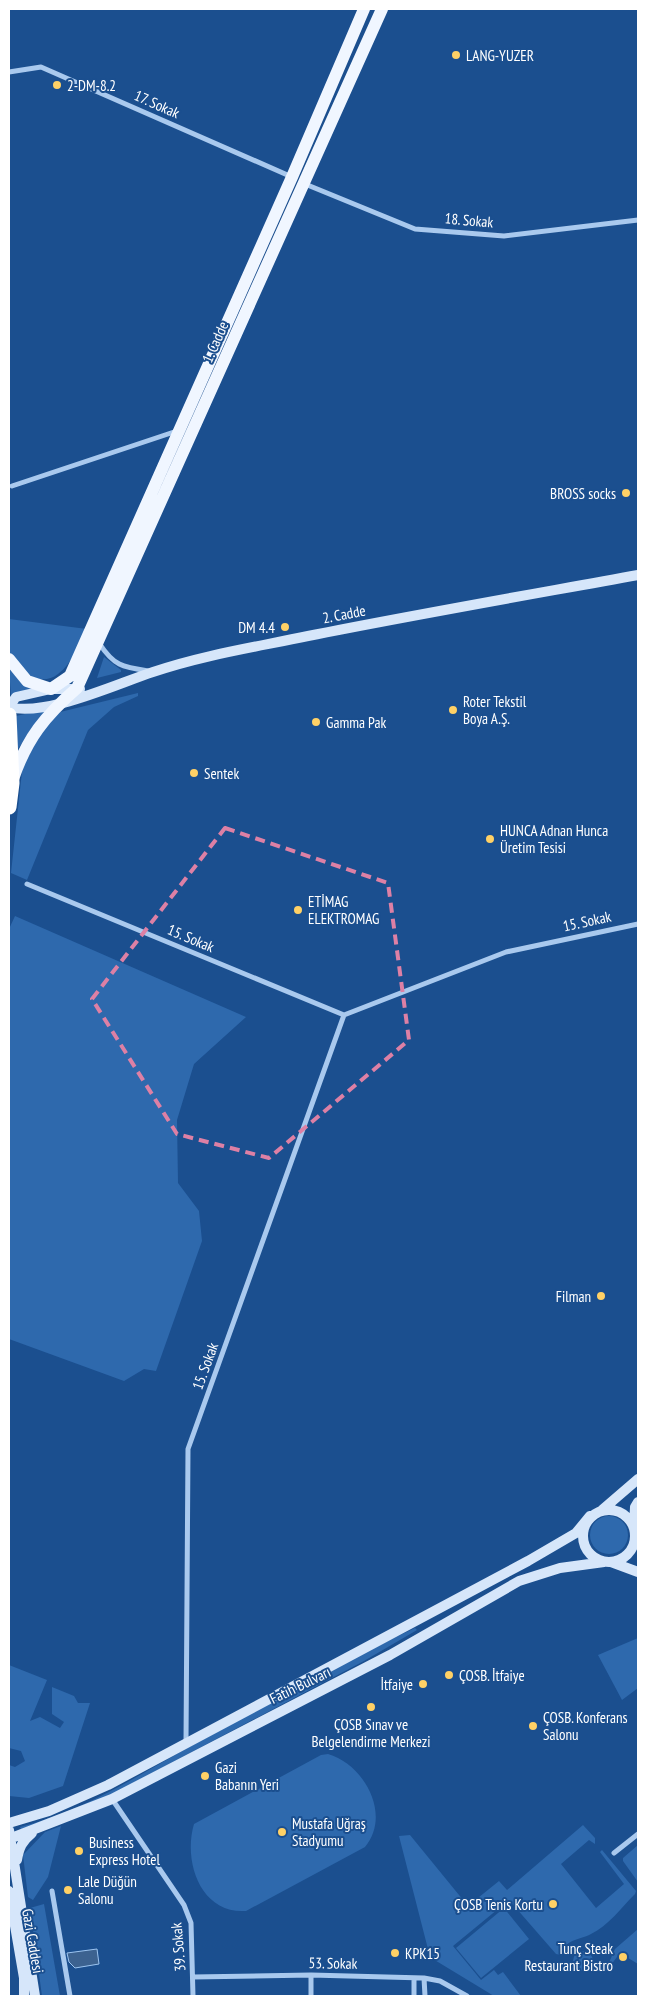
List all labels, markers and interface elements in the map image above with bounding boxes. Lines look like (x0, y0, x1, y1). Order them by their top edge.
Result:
place label: LANG-YUZER (466, 46, 534, 65)
marker: LANG-YUZER (450, 49, 462, 61)
place label: 2-DM-8.2 (67, 76, 116, 95)
marker: 2-DM-8.2 (51, 79, 63, 91)
street label: 17. Sokak (131, 86, 183, 122)
street label: 18. Sokak (444, 208, 494, 232)
street label: 1. Cadde (197, 318, 233, 366)
place label: BROSS socks (550, 484, 616, 503)
marker: BROSS socks (620, 487, 632, 499)
street label: 2. Cadde (321, 601, 367, 627)
place label: DM 4.4 (238, 618, 275, 637)
marker: DM 4.4 (279, 621, 291, 633)
place label: Roter Tekstil Boya A.Ş. (463, 692, 527, 728)
marker: Roter Tekstil Boya A.Ş. (447, 704, 459, 716)
place label: Gamma Pak (326, 713, 386, 732)
marker: Gamma Pak (310, 716, 322, 728)
place label: Sentek (204, 764, 239, 783)
marker: Sentek (188, 767, 200, 779)
place label: HUNCA Adnan Hunca Üretim Tesisi (500, 821, 608, 857)
marker: HUNCA Adnan Hunca Üretim Tesisi (484, 833, 496, 845)
place label: ETİMAG ELEKTROMAG (308, 892, 380, 928)
marker: ETİMAG ELEKTROMAG (292, 904, 304, 916)
street label: 15. Sokak (561, 907, 613, 935)
street label: 15. Sokak (165, 920, 217, 956)
place label: Filman (556, 1287, 591, 1306)
marker: Filman (595, 1290, 607, 1302)
street label: 15. Sokak (188, 1340, 222, 1392)
street label: Fatih Bulvarı (266, 1662, 334, 1708)
place label: ÇOSB. İtfaiye (459, 1666, 525, 1685)
marker: ÇOSB. İtfaiye (443, 1669, 455, 1681)
place label: İtfaiye (380, 1675, 413, 1694)
marker: İtfaiye (417, 1678, 429, 1690)
marker: ÇOSB Sınav ve Belgelendirme Merkezi (365, 1701, 377, 1713)
place label: ÇOSB. Konferans Salonu (543, 1708, 628, 1744)
place label: ÇOSB Sınav ve Belgelendirme Merkezi (312, 1715, 430, 1751)
marker: ÇOSB. Konferans Salonu (527, 1720, 539, 1732)
place label: Gazi Babanın Yeri (215, 1758, 279, 1794)
marker: Gazi Babanın Yeri (199, 1770, 211, 1782)
place label: Mustafa Uğraş Stadyumu (292, 1814, 366, 1850)
marker: Mustafa Uğraş Stadyumu (276, 1826, 288, 1838)
place label: Business Express Hotel (89, 1833, 160, 1869)
marker: Business Express Hotel (73, 1845, 85, 1857)
place label: Lale Düğün Salonu (78, 1872, 137, 1908)
marker: Lale Düğün Salonu (62, 1884, 74, 1896)
place label: ÇOSB Tenis Kortu (454, 1895, 543, 1914)
marker: ÇOSB Tenis Kortu (547, 1898, 559, 1910)
street label: Gazi Caddesi (18, 1907, 48, 1975)
street label: 39. Sokak (166, 1922, 190, 1972)
place label: Tunç Steak Restaurant Bistro (524, 1939, 613, 1975)
place label: KPK15 (405, 1944, 440, 1963)
marker: KPK15 (389, 1947, 401, 1959)
marker: Tunç Steak Restaurant Bistro (617, 1951, 629, 1963)
street label: 53. Sokak (308, 1953, 358, 1973)

